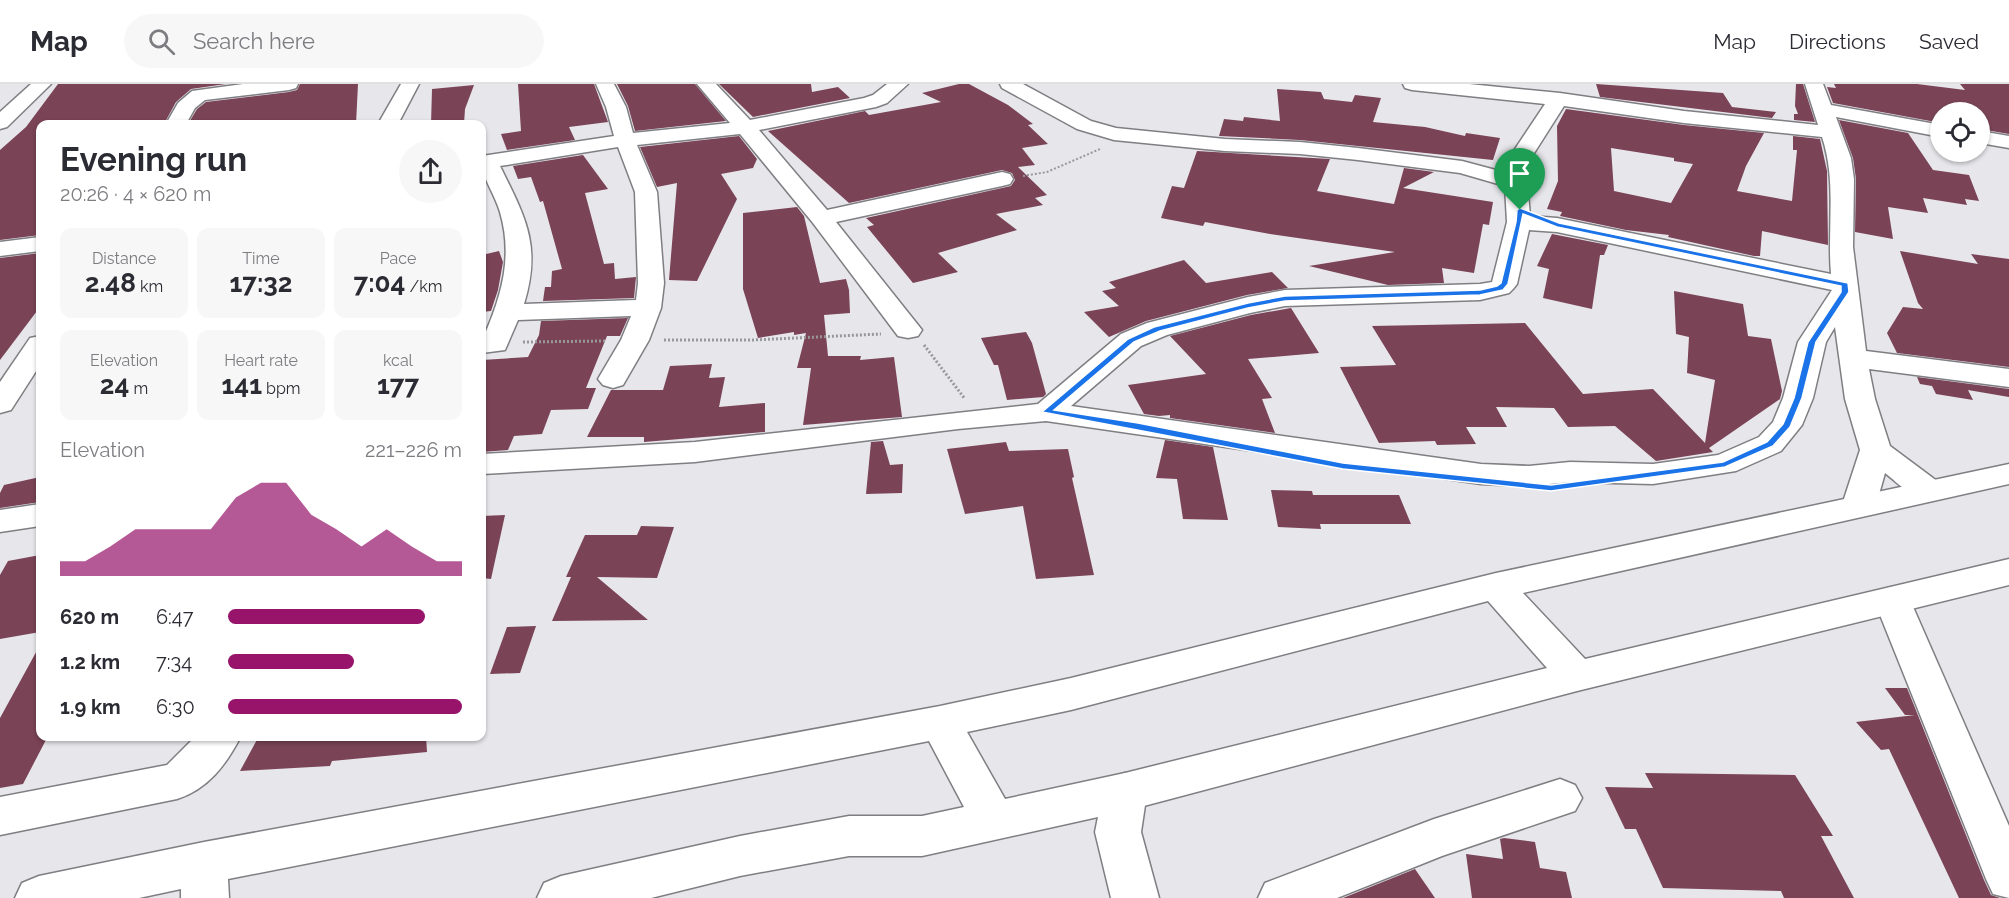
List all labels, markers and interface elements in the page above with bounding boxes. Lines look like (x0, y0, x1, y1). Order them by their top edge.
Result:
search box (124, 14, 544, 68)
text: Map (30, 25, 88, 58)
icon: search (145, 25, 178, 58)
text: Search here (193, 28, 315, 54)
text: Map (1713, 29, 1756, 54)
text: Directions (1789, 29, 1886, 54)
text: Saved (1919, 29, 1979, 54)
map controls (1930, 102, 1990, 162)
button: locate (1930, 102, 1990, 162)
text: Evening run (60, 140, 247, 179)
button: share (399, 140, 462, 203)
pin (1494, 148, 1545, 210)
icon: arrive (1503, 157, 1536, 190)
text: 20:26 · 4 × 620 m (60, 182, 211, 206)
text: Distance (92, 249, 156, 268)
text: Time (242, 249, 280, 268)
text: Pace (380, 249, 416, 268)
text: 2.48 (85, 268, 136, 298)
text: 17:32 (229, 268, 293, 298)
text: 7:04 (354, 268, 405, 298)
text: km (136, 277, 163, 296)
text: /km (405, 277, 442, 296)
text: Elevation (90, 351, 158, 370)
text: Heart rate (224, 351, 298, 370)
text: kcal (383, 351, 413, 370)
text: 24 (100, 370, 129, 400)
text: 141 (221, 370, 262, 400)
text: 177 (377, 370, 419, 400)
text: m (129, 379, 148, 398)
text: bpm (262, 379, 301, 398)
text: Elevation (60, 438, 145, 462)
text: 221–226 m (365, 438, 462, 462)
text: 620 m (60, 605, 119, 629)
text: 6:47 (156, 605, 193, 629)
text: 1.2 km (60, 650, 120, 674)
text: 7:34 (156, 650, 192, 674)
text: 1.9 km (60, 695, 121, 719)
text: 6:30 (156, 695, 195, 719)

